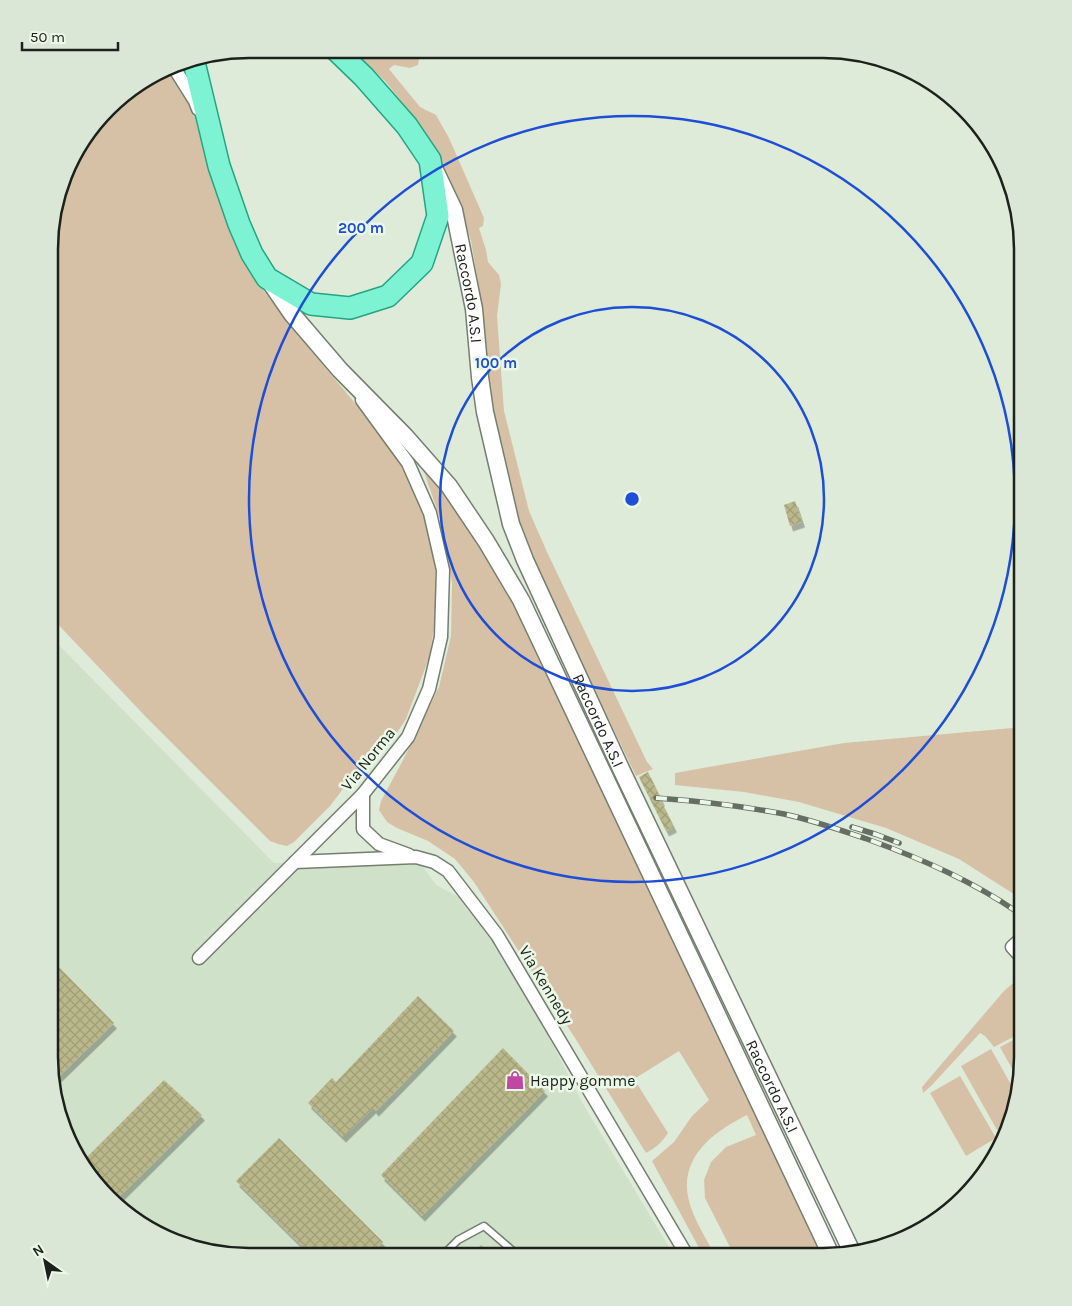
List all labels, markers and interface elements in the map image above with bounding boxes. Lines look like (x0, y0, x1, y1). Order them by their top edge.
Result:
scale bar (22, 20, 119, 52)
text: 50 m (30, 28, 65, 46)
text: 200 m (338, 219, 384, 237)
street label: Raccordo A.S.I (451, 242, 486, 344)
text: 100 m (475, 354, 517, 372)
centre of rings (623, 490, 641, 508)
street label: Raccordo A.S.I (569, 671, 628, 770)
street label: Via Norma (337, 724, 399, 794)
street label: Via Kennedy (515, 942, 577, 1028)
street label: Raccordo A.S.I (742, 1037, 803, 1136)
shop icon: Happy gomme (504, 1069, 526, 1091)
place label: Happy gomme (530, 1071, 635, 1090)
north arrow (20, 1236, 70, 1286)
text: N (29, 1241, 47, 1260)

